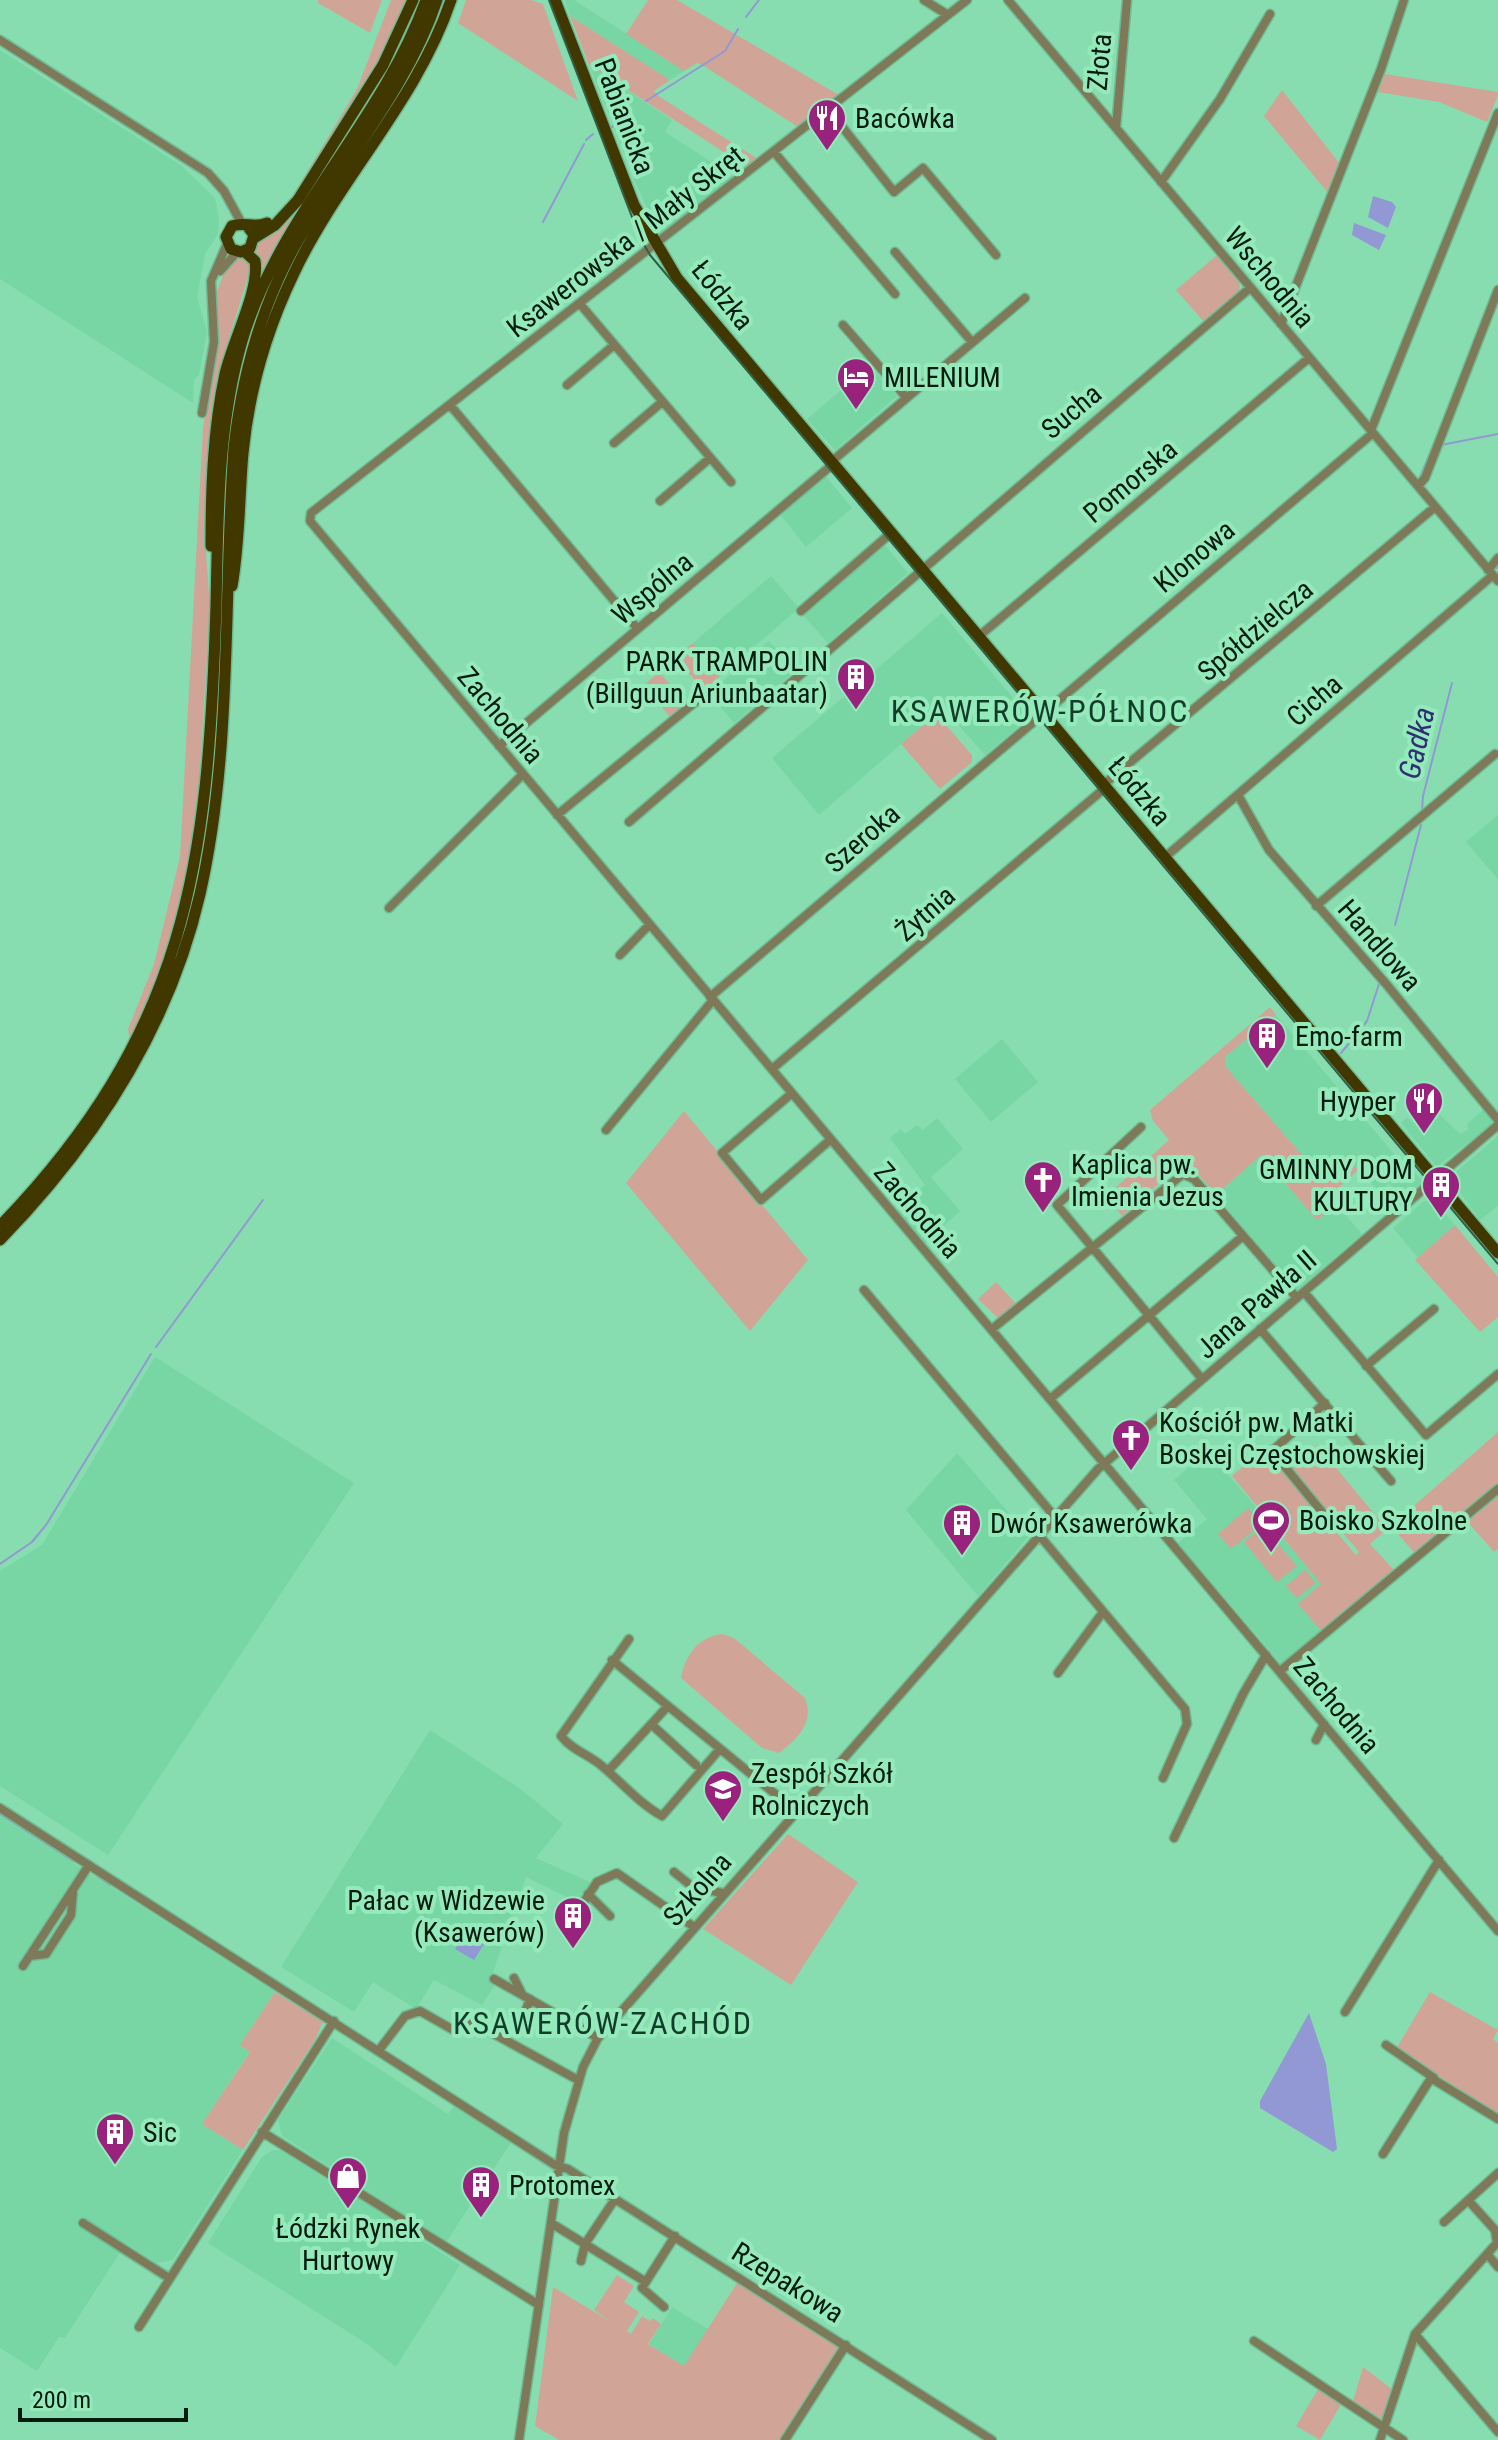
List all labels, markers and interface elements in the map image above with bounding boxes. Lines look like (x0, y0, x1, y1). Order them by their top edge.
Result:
street label: Złota (1081, 32, 1118, 92)
street label: Pabianicka (587, 54, 662, 179)
restaurant icon: Bacówka (806, 97, 848, 152)
place label: Bacówka (855, 102, 955, 135)
street label: Ksawerowska / Mały Skręt (500, 139, 750, 344)
street label: Wschodnia (1218, 220, 1321, 335)
street label: Łódzka (685, 254, 760, 337)
hotel icon: MILENIUM (835, 356, 877, 411)
place label: MILENIUM (884, 361, 1001, 394)
street label: Sucha (1035, 377, 1108, 446)
street label: Pomorska (1077, 433, 1184, 530)
street label: Klonowa (1147, 513, 1241, 600)
street label: Wspólna (605, 545, 699, 632)
street label: Spółdzielcza (1191, 573, 1320, 688)
place label: PARK TRAMPOLIN (Billguun Ariunbaatar) (586, 645, 828, 710)
building icon: PARK TRAMPOLIN (Billguun Ariunbaatar) (835, 656, 877, 711)
street label: Zachodnia (451, 660, 550, 770)
street label: Cicha (1280, 668, 1349, 733)
district label: KSAWERÓW-PÓŁNOC (891, 692, 1189, 730)
water label: Gadka (1391, 704, 1442, 782)
street label: Łódzka (1101, 750, 1178, 832)
street label: Szeroka (818, 797, 906, 880)
street label: Żytnia (889, 879, 962, 948)
street label: Handlowa (1331, 893, 1428, 998)
building icon: Emo-farm (1246, 1015, 1288, 1070)
place label: Emo-farm (1295, 1020, 1403, 1053)
restaurant icon: Hyyper (1403, 1080, 1445, 1135)
place label: Hyyper (1320, 1085, 1396, 1118)
place label: Kaplica pw. Imienia Jezus (1071, 1148, 1224, 1213)
place label: GMINNY DOM KULTURY (1259, 1153, 1413, 1218)
street label: Zachodnia (867, 1156, 968, 1265)
church icon: Kaplica pw. Imienia Jezus (1022, 1159, 1064, 1214)
building icon: GMINNY DOM KULTURY (1420, 1164, 1462, 1219)
street label: Jana Pawła II (1190, 1243, 1323, 1365)
place label: Kościół pw. Matki Boskej Częstochowskiej (1159, 1406, 1425, 1471)
church icon: Kościół pw. Matki Boskej Częstochowskiej (1110, 1417, 1152, 1472)
sports icon: Boisko Szkolne (1250, 1499, 1292, 1554)
building icon: Dwór Ksawerówka (941, 1502, 983, 1557)
place label: Boisko Szkolne (1299, 1504, 1467, 1537)
place label: Dwór Ksawerówka (990, 1507, 1193, 1540)
street label: Zachodnia (1287, 1650, 1386, 1760)
place label: Zespół Szkół Rolniczych (751, 1757, 893, 1822)
school or university icon: Zespół Szkół Rolniczych (702, 1768, 744, 1823)
street label: Szkolna (656, 1846, 738, 1933)
place label: Pałac w Widzewie (Ksawerów) (347, 1884, 545, 1949)
building icon: Pałac w Widzewie (Ksawerów) (552, 1895, 594, 1950)
district label: KSAWERÓW-ZACHÓD (453, 2004, 753, 2042)
building icon: Sic (94, 2111, 136, 2166)
place label: Sic (143, 2116, 177, 2149)
shop icon: Łódzki Rynek Hurtowy (327, 2155, 369, 2210)
building icon: Protomex (460, 2164, 502, 2219)
place label: Protomex (509, 2169, 615, 2202)
place label: Łódzki Rynek Hurtowy (276, 2212, 421, 2277)
street label: Rzepakowa (726, 2235, 850, 2330)
scale bar (20, 2372, 186, 2422)
text: 200 m (32, 2386, 91, 2414)

